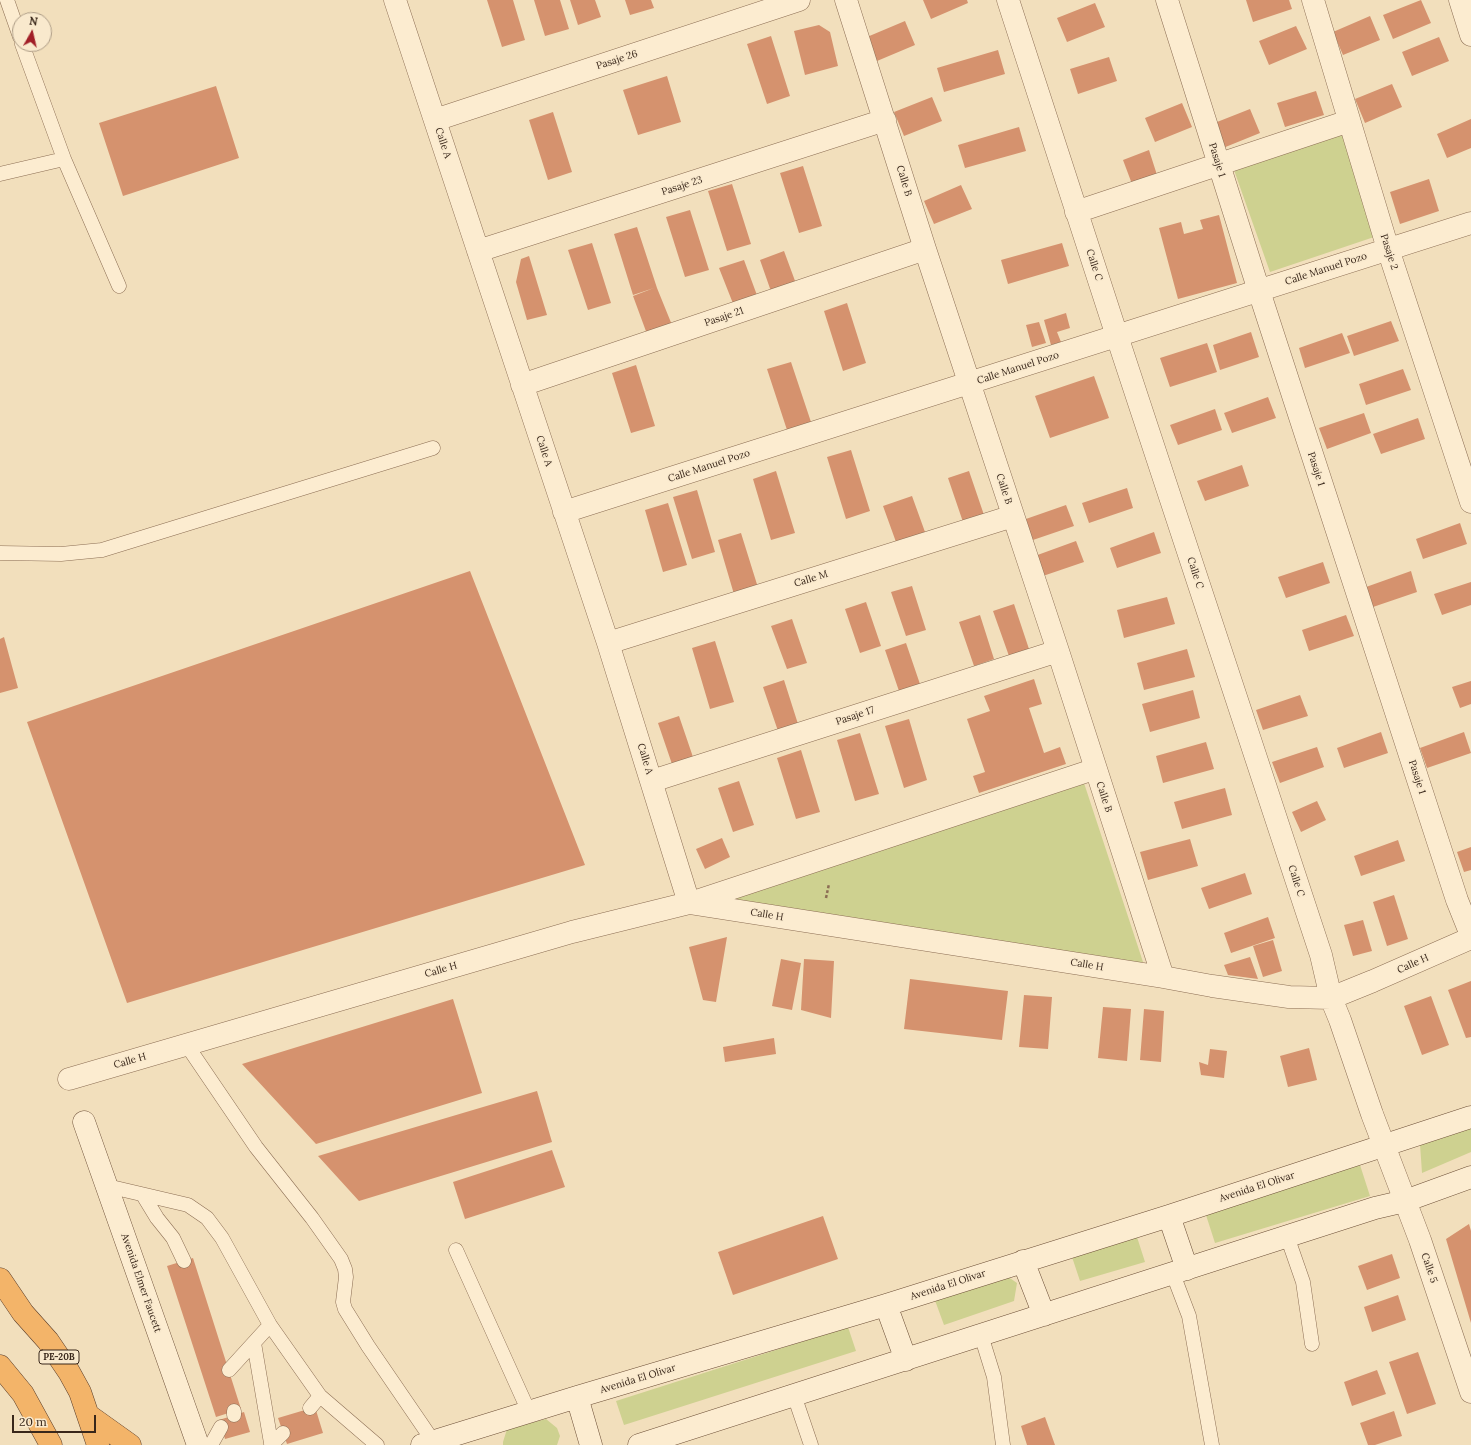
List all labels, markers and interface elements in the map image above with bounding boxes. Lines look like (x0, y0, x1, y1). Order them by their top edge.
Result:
north arrow (12, 12, 52, 52)
text: N (28, 14, 39, 29)
street label: Pasaje 26 (595, 48, 639, 72)
street label: Calle A (432, 126, 454, 160)
street label: Pasaje 1 (1206, 141, 1228, 179)
street label: Calle B (894, 164, 914, 198)
street label: Pasaje 23 (660, 174, 704, 198)
street label: Pasaje 2 (1378, 233, 1400, 271)
street label: Calle C (1083, 248, 1105, 282)
street label: Calle Manuel Pozo (1283, 250, 1369, 288)
street label: Pasaje 21 (703, 305, 745, 329)
street label: Calle Manuel Pozo (975, 349, 1061, 387)
street label: Calle A (533, 434, 555, 468)
street label: Calle Manuel Pozo (666, 447, 752, 485)
street label: Pasaje 1 (1305, 450, 1327, 488)
street label: Calle B (993, 472, 1015, 506)
street label: Calle C (1184, 556, 1206, 590)
street label: Calle M (793, 568, 829, 590)
street label: Pasaje 17 (834, 704, 876, 728)
street label: Calle A (635, 742, 655, 776)
street label: Pasaje 1 (1406, 758, 1428, 796)
street label: Calle B (1093, 780, 1115, 814)
street label: Calle C (1285, 864, 1307, 898)
street label: Calle H (750, 906, 784, 924)
street label: Calle H (1395, 952, 1431, 976)
street label: Calle H (1070, 956, 1104, 974)
street label: Calle H (423, 960, 459, 980)
street label: Calle H (112, 1051, 148, 1071)
street label: Avenida El Olivar (1218, 1169, 1296, 1205)
street label: Avenida Elmer Faucett (118, 1232, 164, 1334)
street label: Calle 5 (1418, 1251, 1440, 1285)
street label: Avenida El Olivar (909, 1267, 987, 1303)
road number: PE-20B (39, 1350, 79, 1364)
street label: Avenida El Olivar (599, 1362, 677, 1396)
scale bar (14, 1407, 98, 1433)
text: 20 m (19, 1414, 47, 1429)

